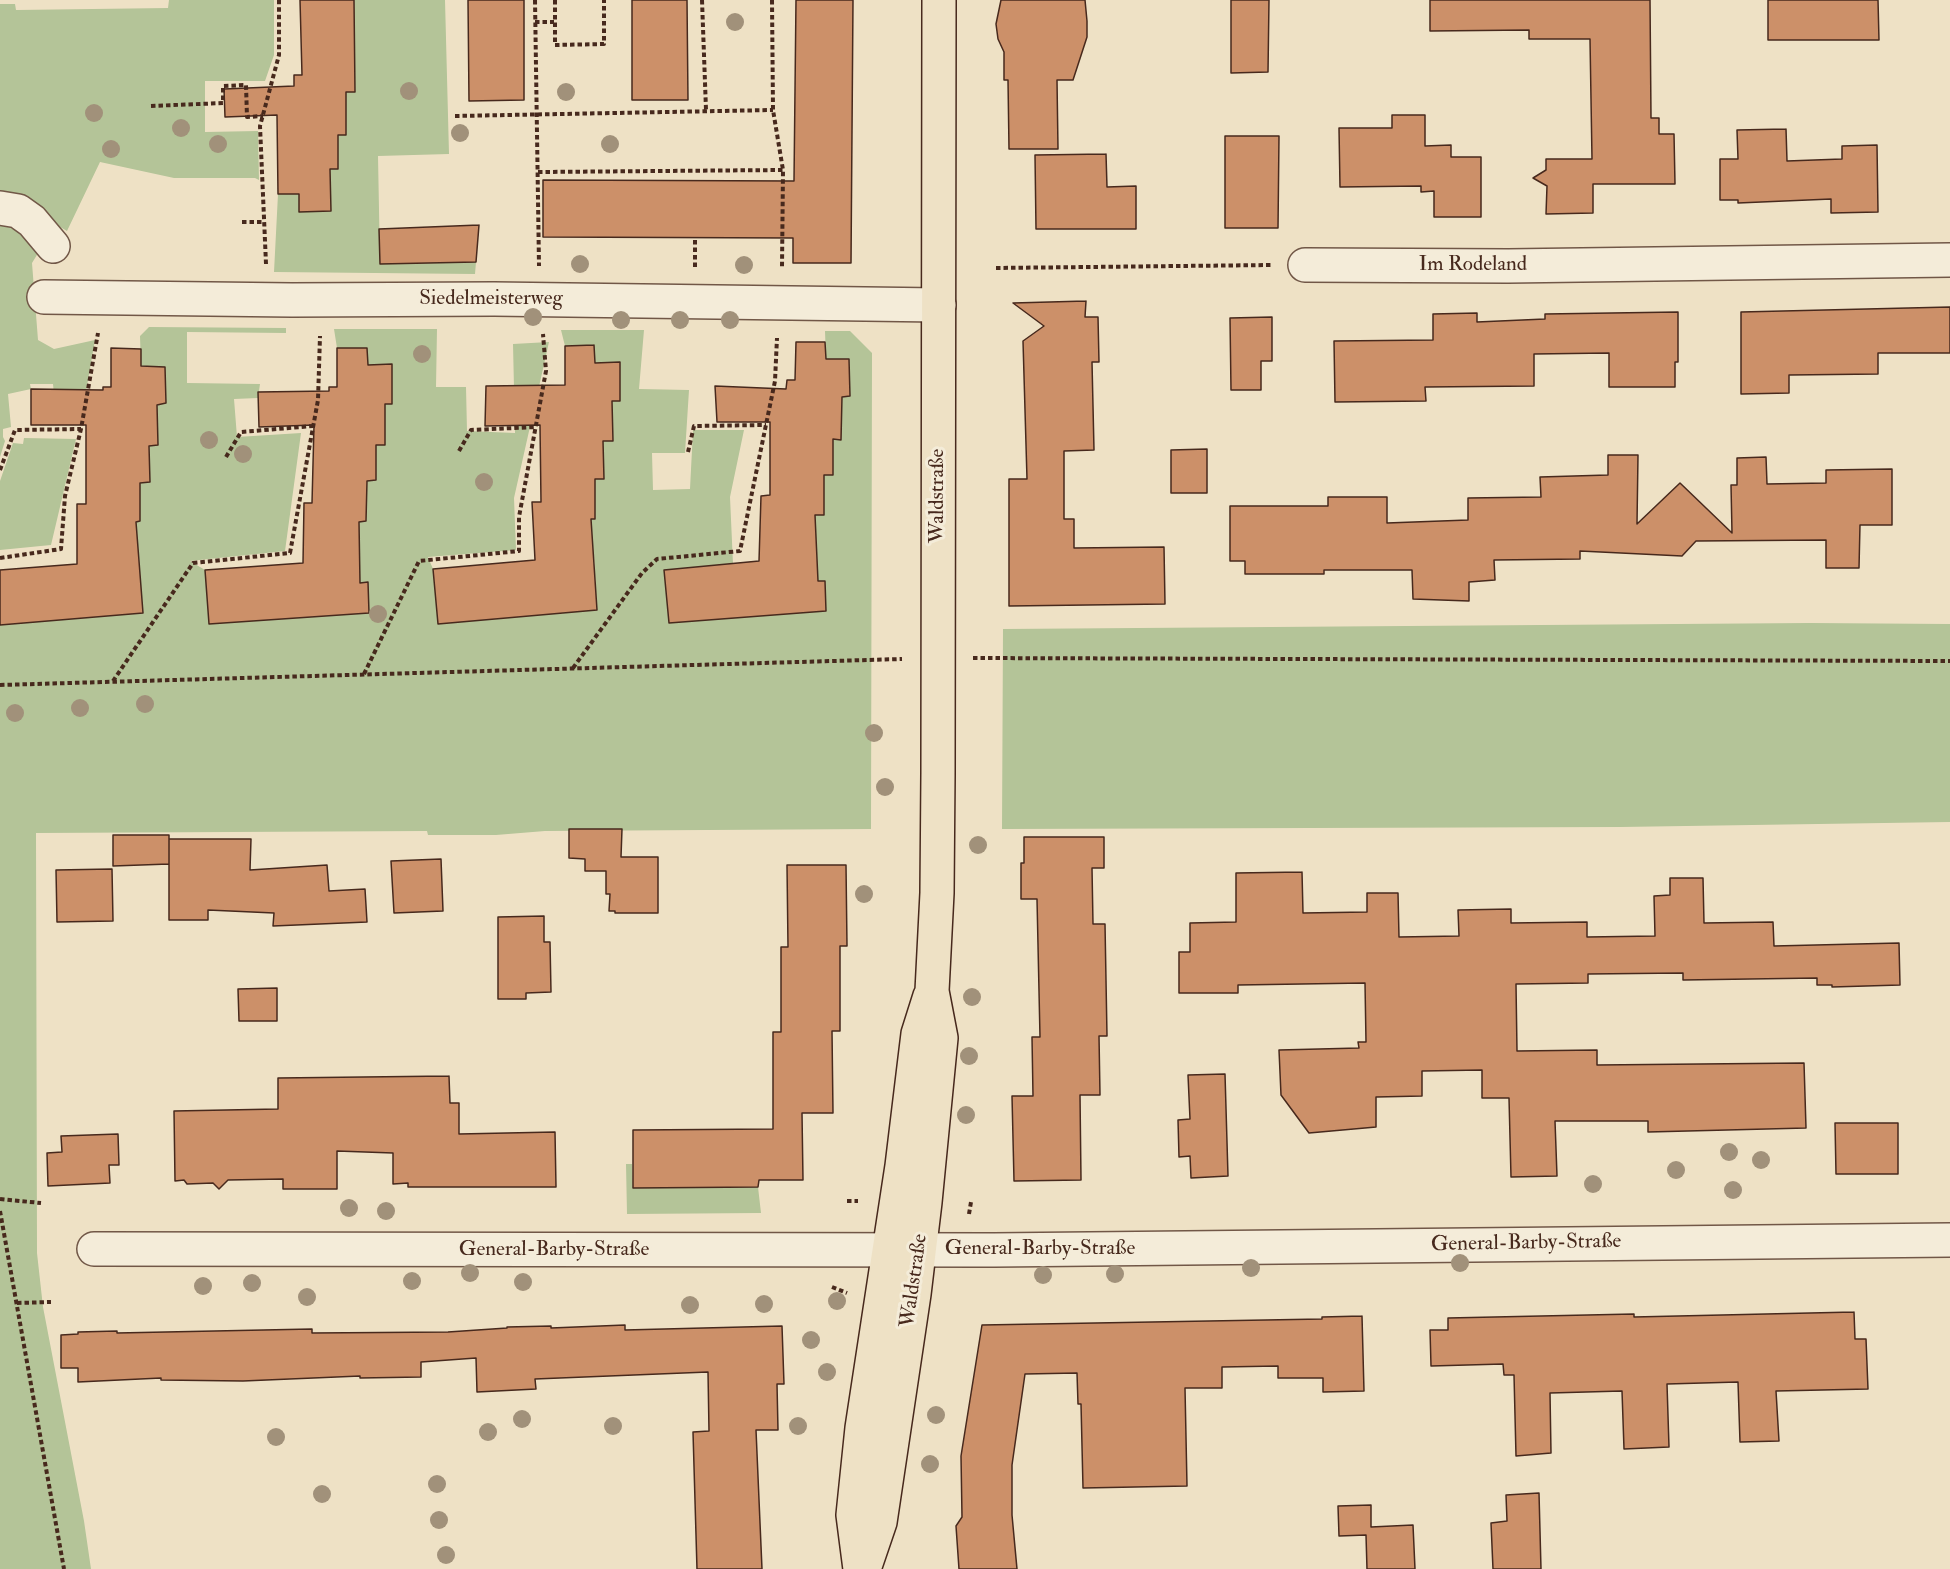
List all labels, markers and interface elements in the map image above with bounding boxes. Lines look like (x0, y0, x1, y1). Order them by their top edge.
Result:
street label: Im Rodeland (1419, 252, 1527, 278)
street label: Siedelmeisterweg (419, 286, 563, 312)
street label: Waldstraße (925, 449, 951, 543)
street label: General-Barby-Straße (1431, 1230, 1621, 1258)
street label: Waldstraße (896, 1233, 934, 1329)
street label: General-Barby-Straße (945, 1236, 1135, 1262)
street label: General-Barby-Straße (459, 1237, 649, 1263)

